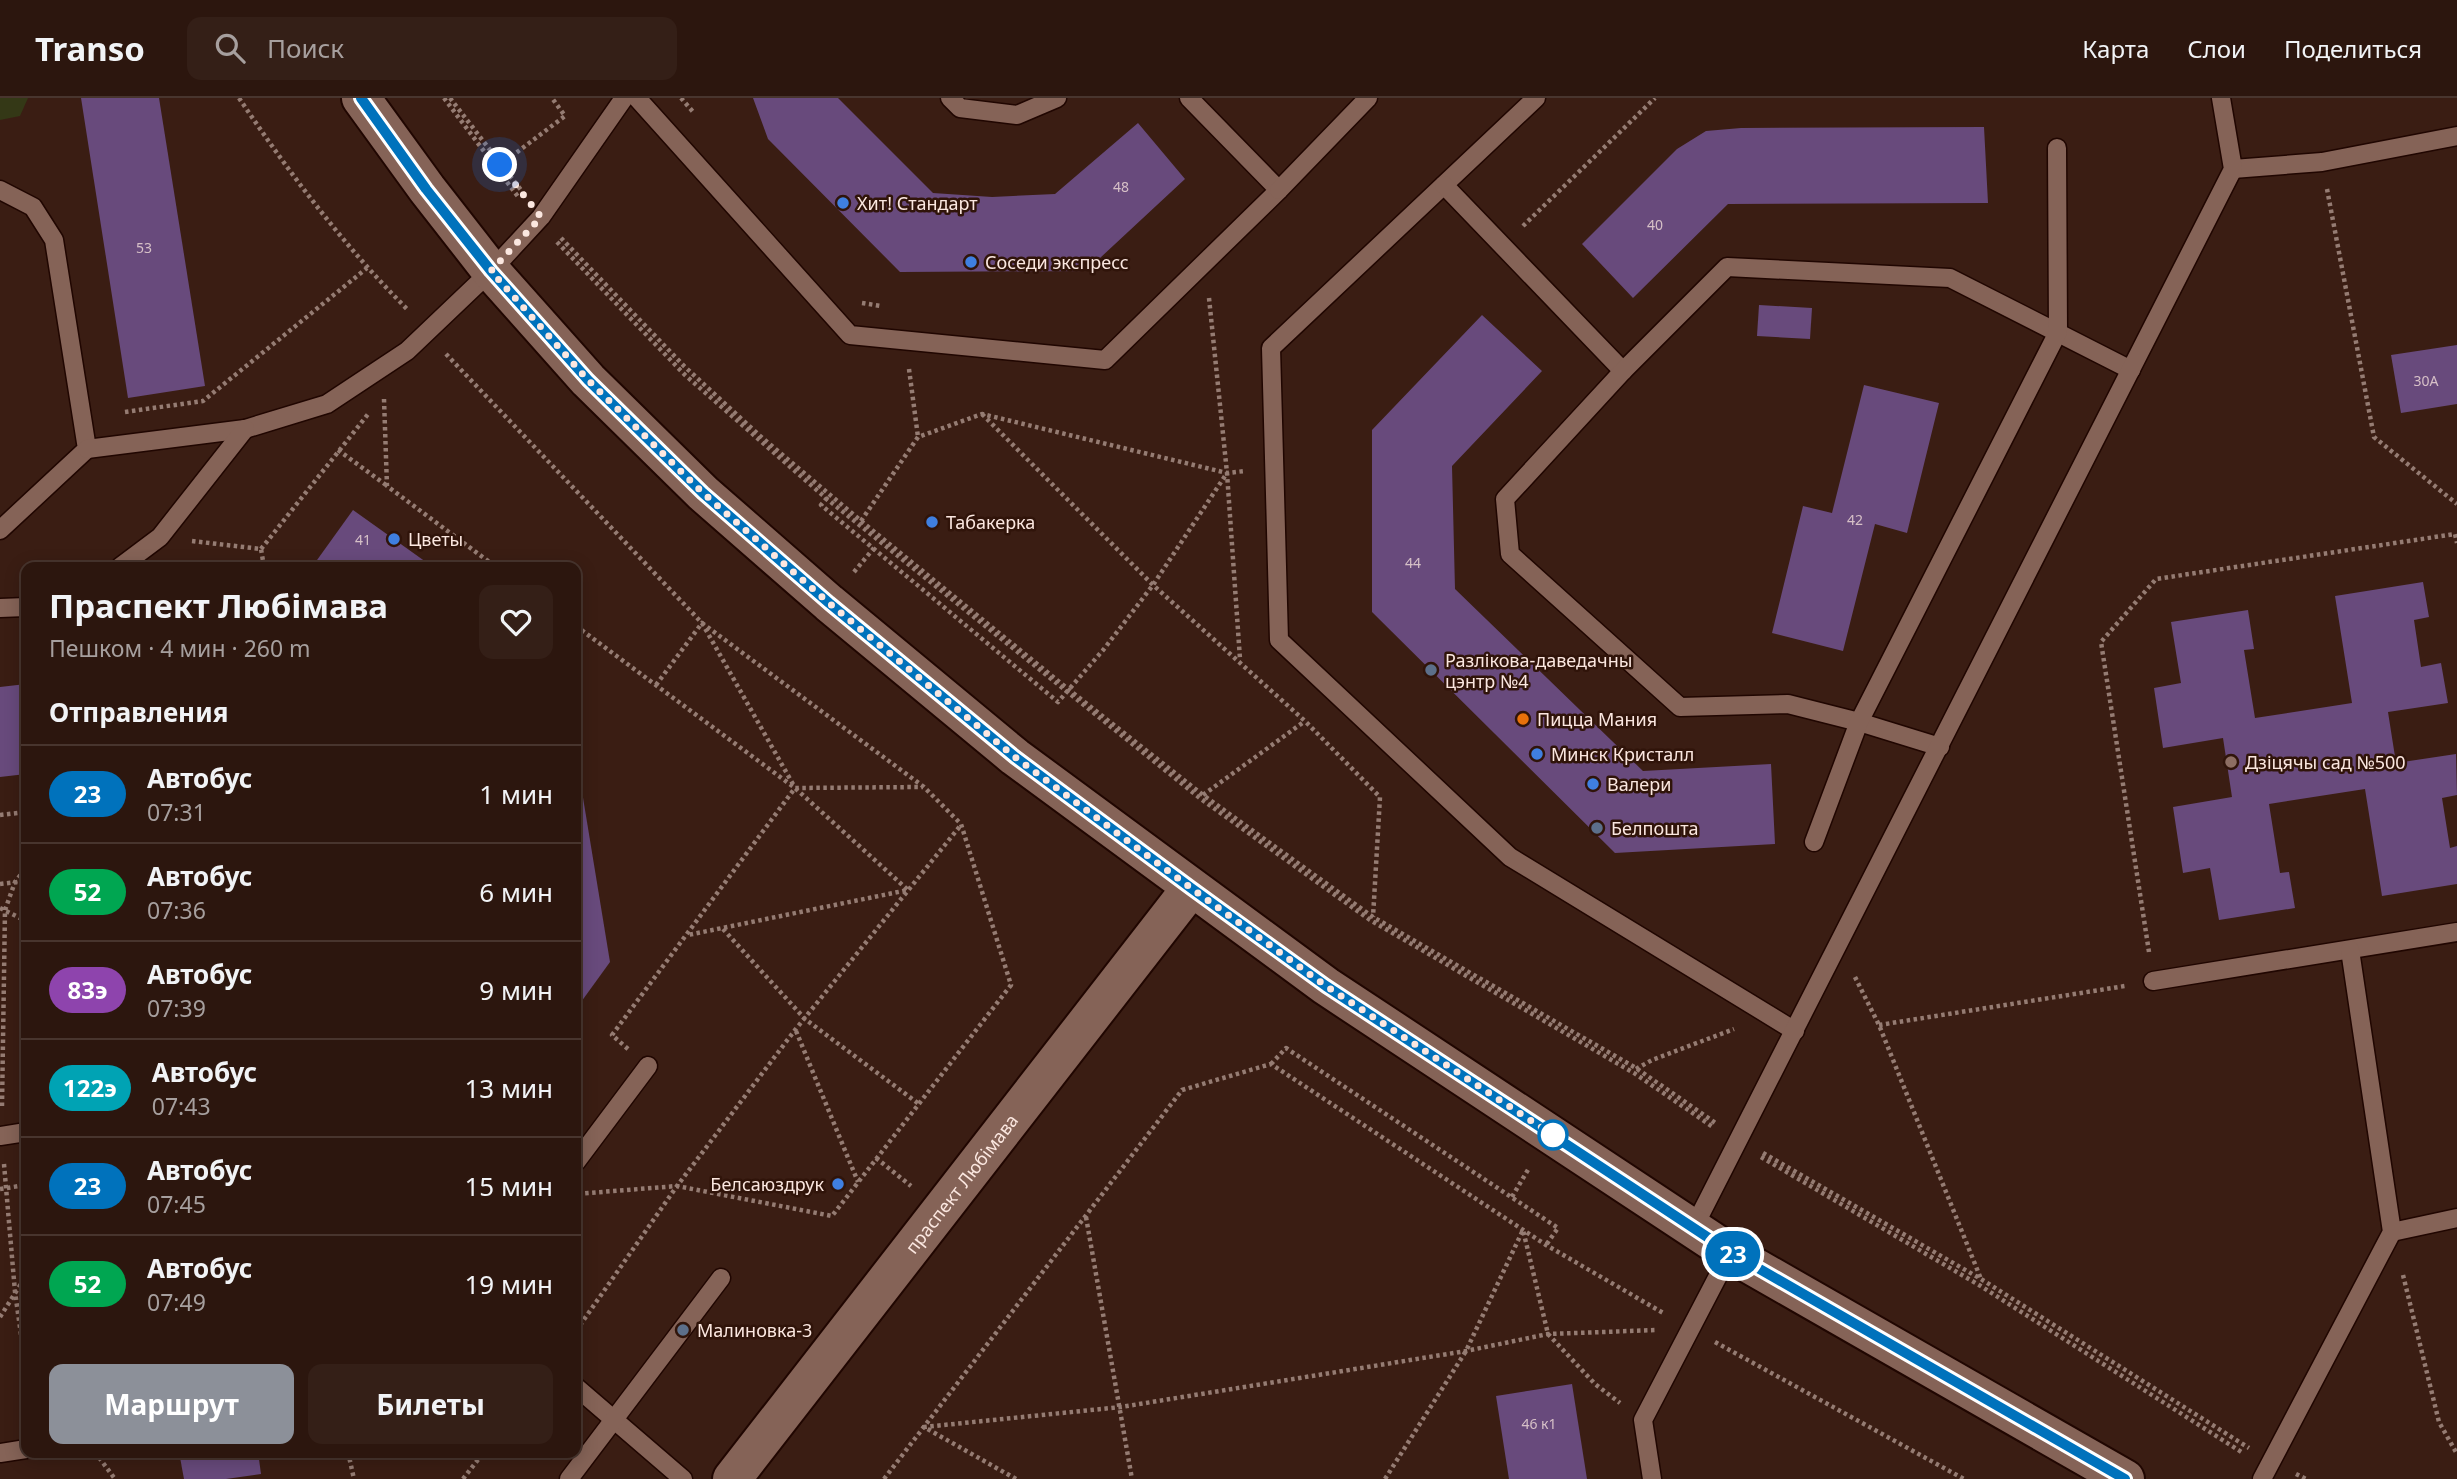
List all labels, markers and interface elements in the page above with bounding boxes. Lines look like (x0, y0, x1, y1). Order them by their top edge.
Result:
search box (187, 17, 677, 80)
text: Transo (35, 26, 145, 71)
icon: search (211, 29, 249, 67)
text: Поиск (267, 30, 344, 66)
text: Карта (2082, 32, 2149, 65)
text: Слои (2187, 32, 2246, 65)
text: Поделиться (2284, 32, 2422, 65)
your location (482, 147, 517, 182)
house number: 48 (1113, 177, 1129, 196)
place label: Хит! Стандарт (857, 191, 978, 215)
marker: Хит! Стандарт (835, 195, 851, 211)
house number: 40 (1647, 215, 1663, 234)
house number: 53 (136, 238, 152, 257)
place label: Соседи экспресс (985, 250, 1129, 274)
marker: Соседи экспресс (963, 254, 979, 270)
house number: 30А (2414, 371, 2439, 390)
place label: Табакерка (946, 510, 1035, 534)
house number: 42 (1847, 510, 1863, 529)
marker: Табакерка (924, 514, 940, 530)
place label: Цветы (408, 527, 463, 551)
house number: 41 (355, 530, 371, 549)
marker: Цветы (386, 531, 402, 547)
house number: 44 (1405, 553, 1421, 572)
text: Праспект Любімава (49, 583, 388, 628)
button: heart (479, 585, 553, 659)
text: Пешком · 4 мин · 260 m (49, 632, 311, 664)
place label: Разлікова-даведачны цэнтр №4 (1445, 648, 1632, 693)
marker: Разлікова-даведачны цэнтр №4 (1423, 662, 1439, 678)
text: Отправления (49, 694, 228, 730)
place label: Пицца Мания (1537, 707, 1657, 731)
marker: Пицца Мания (1515, 711, 1531, 727)
place label: Минск Кристалл (1551, 742, 1694, 766)
marker: Минск Кристалл (1529, 746, 1545, 762)
place label: Дзіцячы сад №500 (2245, 750, 2406, 774)
marker: Дзіцячы сад №500 (2223, 754, 2239, 770)
text: Автобус (147, 760, 252, 796)
place label: Валери (1607, 772, 1671, 796)
text: 1 мин (479, 776, 553, 812)
marker: Валери (1585, 776, 1601, 792)
text: 23 (74, 777, 101, 810)
text: 07:31 (147, 796, 206, 828)
place label: Белпошта (1611, 816, 1699, 840)
marker: Белпошта (1589, 820, 1605, 836)
text: Автобус (147, 858, 252, 894)
text: 6 мин (479, 874, 553, 910)
text: 52 (74, 875, 101, 908)
text: 07:36 (147, 894, 206, 926)
text: Автобус (147, 956, 252, 992)
text: 9 мин (479, 972, 553, 1008)
text: 83э (67, 973, 108, 1006)
text: 07:39 (147, 992, 206, 1024)
text: Автобус (152, 1054, 257, 1090)
text: 13 мин (464, 1070, 553, 1106)
text: 122э (63, 1071, 117, 1104)
text: 07:43 (152, 1090, 211, 1122)
street label: праспект Любімава (900, 1109, 1023, 1258)
unlabelled marker (1538, 1120, 1568, 1150)
text: Автобус (147, 1152, 252, 1188)
text: 15 мин (464, 1168, 553, 1204)
text: 23 (74, 1169, 101, 1202)
place label: Белсаюздрук (710, 1172, 824, 1196)
marker: Белсаюздрук (830, 1176, 846, 1192)
text: 07:45 (147, 1188, 206, 1220)
line badge: 23 (1702, 1231, 1764, 1277)
text: 23 (1719, 1237, 1747, 1270)
text: Автобус (147, 1250, 252, 1286)
text: 19 мин (464, 1266, 553, 1302)
text: 52 (74, 1267, 101, 1300)
text: 07:49 (147, 1286, 206, 1318)
place label: Малиновка-3 (697, 1318, 812, 1342)
marker: Малиновка-3 (675, 1322, 691, 1338)
button: Маршрут (49, 1364, 294, 1444)
button: Билеты (308, 1364, 553, 1444)
house number: 46 к1 (1521, 1414, 1557, 1433)

